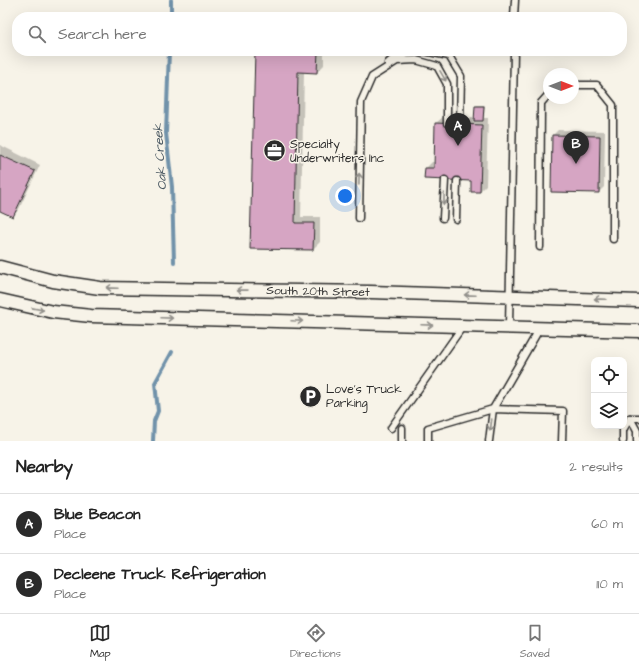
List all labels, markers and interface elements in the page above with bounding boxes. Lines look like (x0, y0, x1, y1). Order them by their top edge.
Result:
search box (12, 12, 627, 56)
icon: search (26, 23, 48, 45)
text: Search here (58, 24, 147, 45)
north arrow (543, 68, 579, 104)
one-way arrow (439, 70, 447, 82)
pin: A (445, 113, 471, 146)
water label: Oak Creek (149, 122, 171, 191)
pin: B (563, 131, 589, 164)
place label: Specialty Underwriters Inc (290, 136, 385, 167)
office icon: Specialty Underwriters Inc (261, 138, 287, 164)
one-way arrow (355, 173, 363, 186)
your location (335, 186, 355, 206)
one-way arrow (440, 192, 448, 205)
street label: South 20th Street (266, 282, 370, 301)
one-way arrow (106, 284, 119, 292)
one-way arrow (236, 286, 249, 294)
one-way arrow (464, 291, 477, 298)
one-way arrow (594, 296, 607, 303)
one-way arrow (31, 305, 44, 313)
one-way arrow (160, 314, 173, 321)
one-way arrow (290, 317, 303, 325)
one-way arrow (420, 321, 433, 329)
map controls (591, 357, 627, 429)
button: locate (591, 357, 627, 393)
place label: Love's Truck Parking (326, 381, 402, 413)
parking icon: Love's Truck Parking (298, 383, 324, 409)
button: layers (591, 393, 627, 429)
one-way arrow (487, 418, 495, 431)
text: Nearby (16, 455, 73, 479)
text: 2 results (569, 458, 623, 476)
text: Blue Beacon (54, 504, 141, 525)
text: A (25, 515, 33, 533)
text: 60 m (591, 515, 623, 533)
text: Place (54, 525, 86, 543)
text: Decleene Truck Refrigeration (54, 564, 266, 585)
text: B (24, 575, 34, 593)
text: 110 m (596, 575, 623, 593)
text: Place (54, 585, 86, 603)
tab: Map (89, 622, 111, 661)
tab: Directions (290, 622, 341, 661)
tab: Saved (520, 622, 550, 661)

